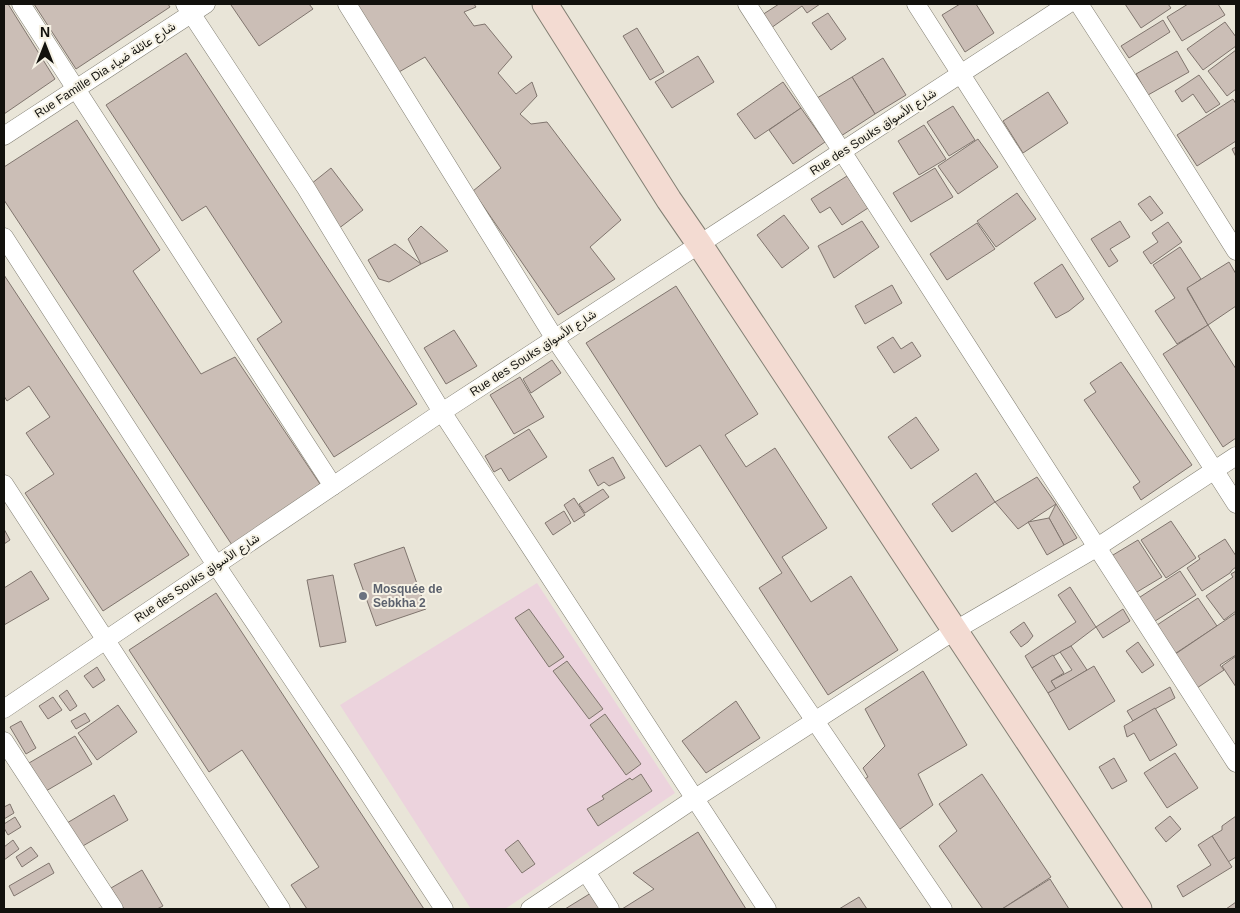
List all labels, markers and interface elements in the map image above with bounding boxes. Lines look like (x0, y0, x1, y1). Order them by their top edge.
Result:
street label: Rue Famille Dia شارع عائلة ضياء (32, 19, 179, 122)
north arrow (20, 20, 70, 70)
text: N (40, 24, 50, 40)
street label: Rue des Souks شارع الأسواق (807, 86, 940, 180)
street label: Rue des Souks شارع الأسواق (467, 307, 600, 401)
street label: Rue des Souks شارع الأسواق (132, 531, 263, 627)
place label: Mosquée de Sebkha 2 (373, 582, 443, 610)
marker: Mosquée de Sebkha 2 (357, 590, 369, 602)

